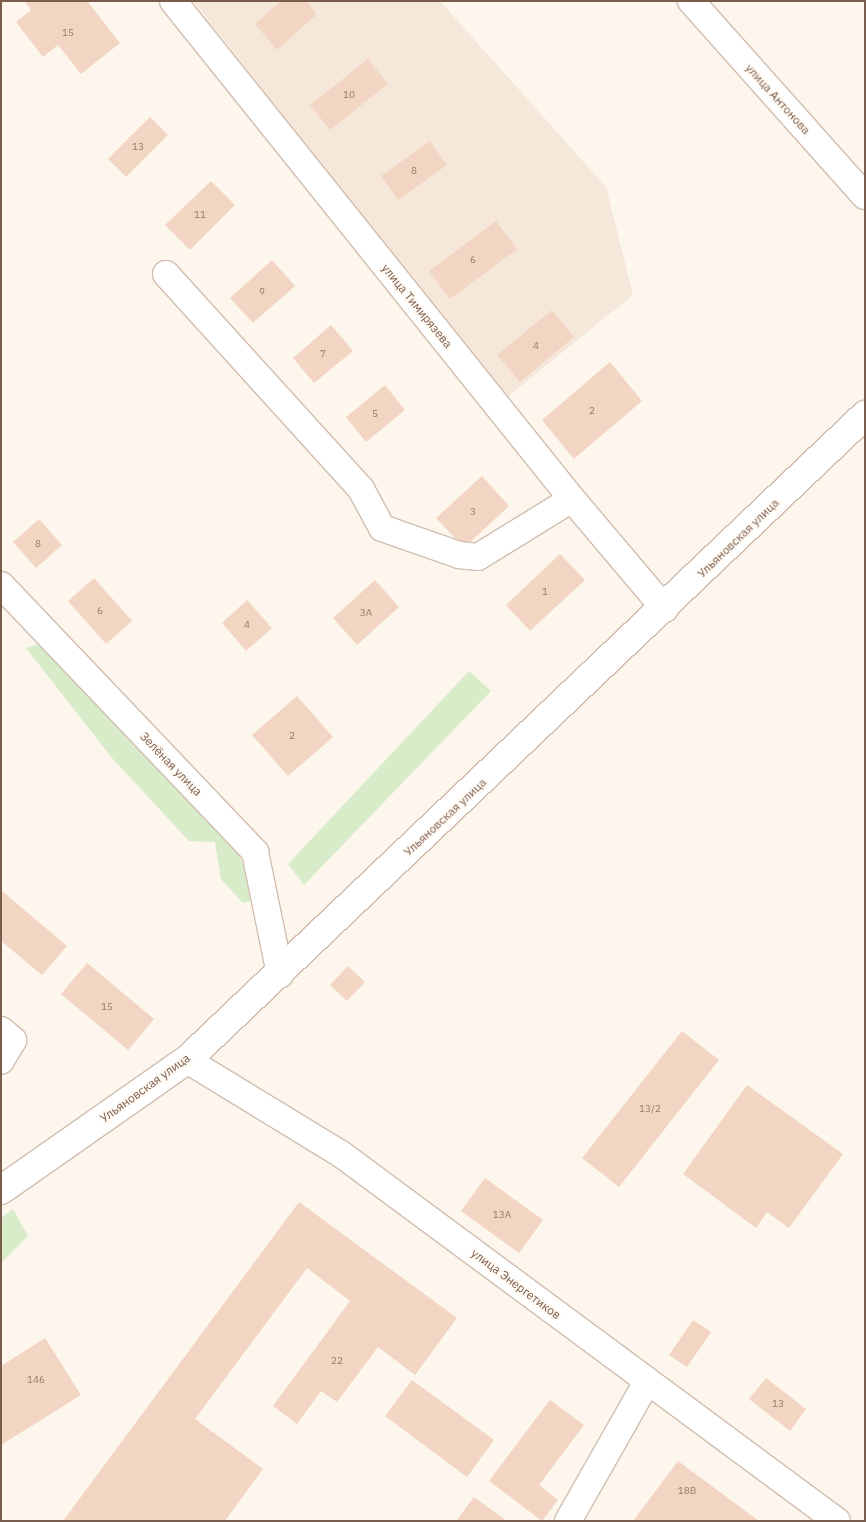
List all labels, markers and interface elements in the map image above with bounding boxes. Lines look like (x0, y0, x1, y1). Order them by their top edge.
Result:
house number: 15 (62, 27, 74, 39)
street label: улица Антонова (743, 61, 813, 137)
house number: 10 (343, 89, 355, 101)
house number: 13 (132, 141, 144, 153)
house number: 8 (411, 165, 417, 177)
house number: 11 (194, 209, 206, 221)
house number: 6 (470, 254, 476, 266)
street label: улица Тимирязева (379, 261, 455, 351)
house number: 9 (259, 286, 265, 298)
house number: 4 (533, 340, 539, 352)
house number: 7 (320, 348, 326, 360)
house number: 2 (589, 405, 595, 417)
house number: 5 (372, 408, 378, 420)
street label: Ульяновская улица (694, 495, 782, 581)
house number: 3 (470, 506, 476, 518)
house number: 8 (35, 538, 41, 550)
house number: 1 (542, 586, 548, 598)
house number: 6 (97, 605, 103, 617)
house number: 3А (360, 607, 372, 619)
house number: 4 (244, 619, 250, 631)
street label: Зелёная улица (137, 729, 205, 799)
house number: 2 (289, 730, 295, 742)
street label: Ульяновская улица (401, 775, 489, 859)
house number: 15 (101, 1001, 113, 1013)
street label: Ульяновская улица (97, 1051, 193, 1125)
house number: 13/2 (639, 1103, 661, 1115)
house number: 13А (493, 1209, 511, 1221)
street label: улица Энергетиков (468, 1246, 564, 1322)
house number: 22 (331, 1355, 343, 1367)
house number: 146 (27, 1374, 45, 1386)
house number: 13 (772, 1398, 784, 1410)
house number: 18В (678, 1485, 696, 1497)

